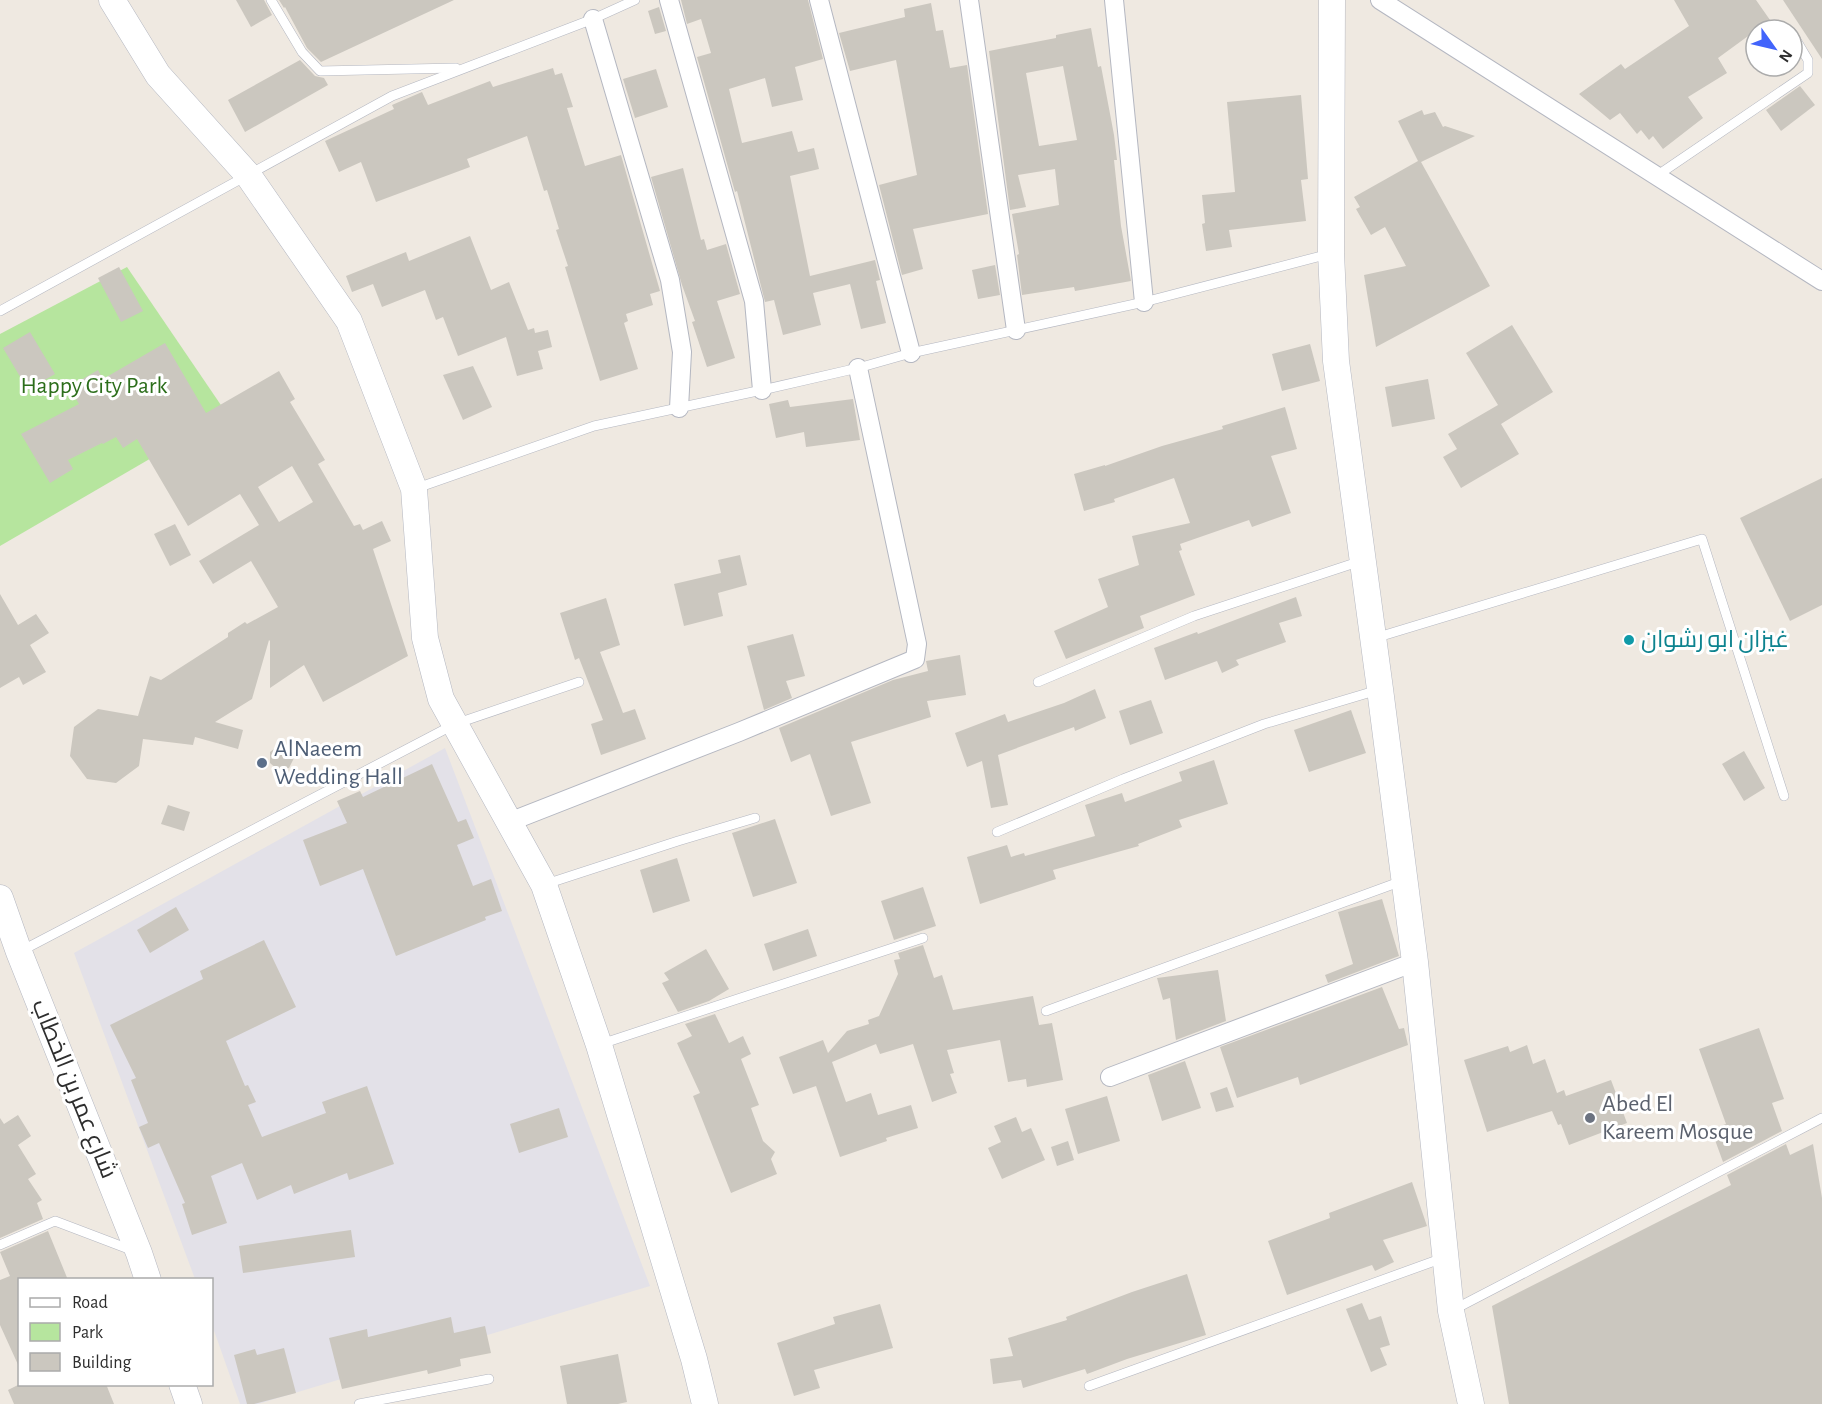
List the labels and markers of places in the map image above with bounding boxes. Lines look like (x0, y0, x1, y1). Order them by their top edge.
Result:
place label: غيزان ابو رشوان (1641, 627, 1789, 653)
marker: غيزان ابو رشوان (1622, 633, 1636, 647)
place label: AlNaeem Wedding Hall (274, 737, 403, 789)
marker: AlNaeem Wedding Hall (255, 756, 269, 770)
place label: Abed El Kareem Mosque (1602, 1092, 1753, 1144)
marker: Abed El Kareem Mosque (1583, 1111, 1597, 1125)

